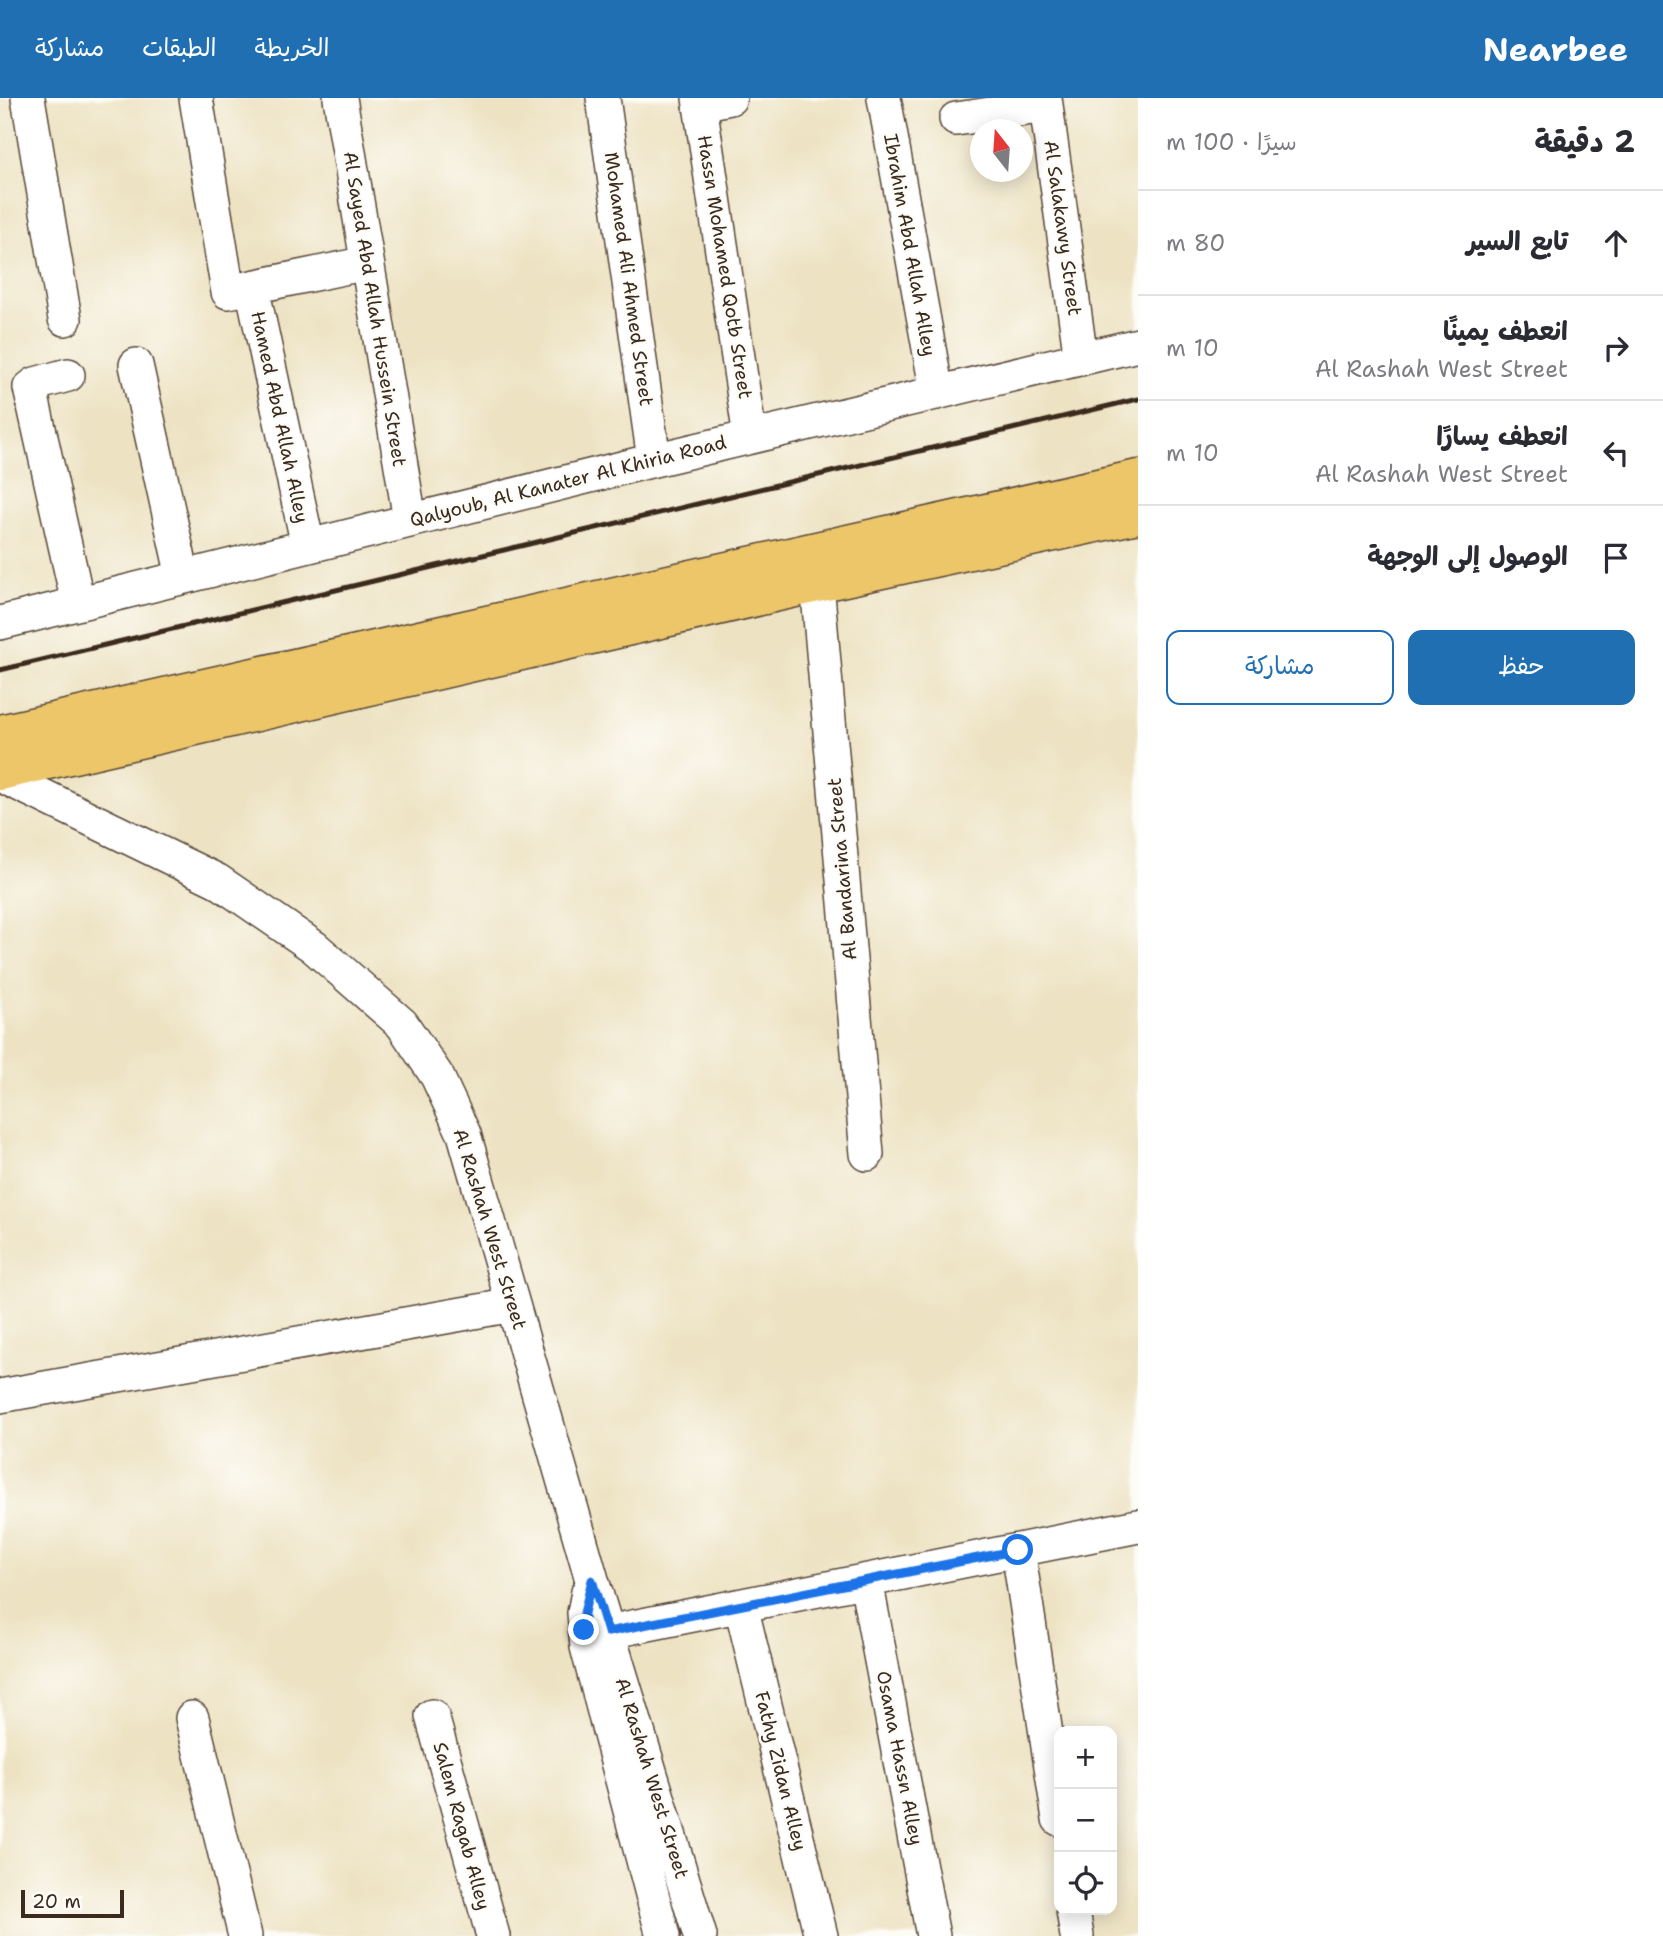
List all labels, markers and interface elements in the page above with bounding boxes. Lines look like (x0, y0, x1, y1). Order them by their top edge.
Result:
text: Nearbee (1483, 27, 1628, 72)
text: مشاركة (35, 32, 104, 64)
text: الطبقات (142, 32, 217, 64)
text: الخريطة (255, 32, 329, 64)
north arrow (970, 119, 1033, 182)
text: 2 دقيقة (1534, 121, 1635, 162)
text: سيرًا · 100 m (1166, 127, 1297, 157)
street label: Ibrahim Abd Allah Alley (878, 132, 942, 358)
street label: Hassn Mohamed Qotb Street (692, 133, 758, 401)
street label: Al Salakawy Street (1038, 139, 1088, 317)
street label: Al Sayed Abd Allah Hussein Street (338, 150, 412, 468)
street label: Mohamed Ali Ahmed Street (599, 150, 659, 408)
text: تابع السير (1466, 223, 1568, 258)
icon: ahead (1597, 224, 1635, 262)
text: 80 m (1166, 228, 1225, 258)
street label: Hamed Abd Allah Alley (245, 309, 315, 525)
text: انعطف يمينًا (1443, 313, 1568, 348)
icon: right (1597, 329, 1635, 367)
text: 10 m (1166, 333, 1219, 363)
text: Al Rashah West Street (1315, 354, 1568, 384)
text: انعطف يسارًا (1436, 418, 1568, 453)
street label: Qalyoub, Al Kanater Al Khiria Road (407, 429, 729, 533)
icon: left (1597, 434, 1635, 472)
text: 10 m (1166, 438, 1219, 468)
text: Al Rashah West Street (1315, 459, 1568, 489)
text: الوصول إلى الوجهة (1367, 538, 1568, 573)
icon: arrive (1597, 539, 1635, 577)
button: مشاركة (1166, 630, 1394, 705)
button: حفظ (1408, 630, 1635, 705)
street label: Al Bandarina Street (822, 777, 862, 961)
street label: Al Rashah West Street (447, 1125, 533, 1333)
route start (1002, 1534, 1033, 1565)
route end (568, 1614, 599, 1645)
street label: Osama Hassn Alley (871, 1669, 929, 1847)
street label: Al Rashah West Street (609, 1674, 695, 1882)
street label: Fathy Zidan Alley (749, 1689, 813, 1853)
map controls (1054, 1726, 1117, 1915)
button: + (1054, 1726, 1117, 1789)
street label: Salem Ragab Alley (428, 1739, 496, 1913)
button: − (1054, 1789, 1117, 1852)
button: locate (1054, 1852, 1117, 1915)
scale bar (21, 1887, 124, 1919)
text: 20 m (32, 1889, 81, 1914)

